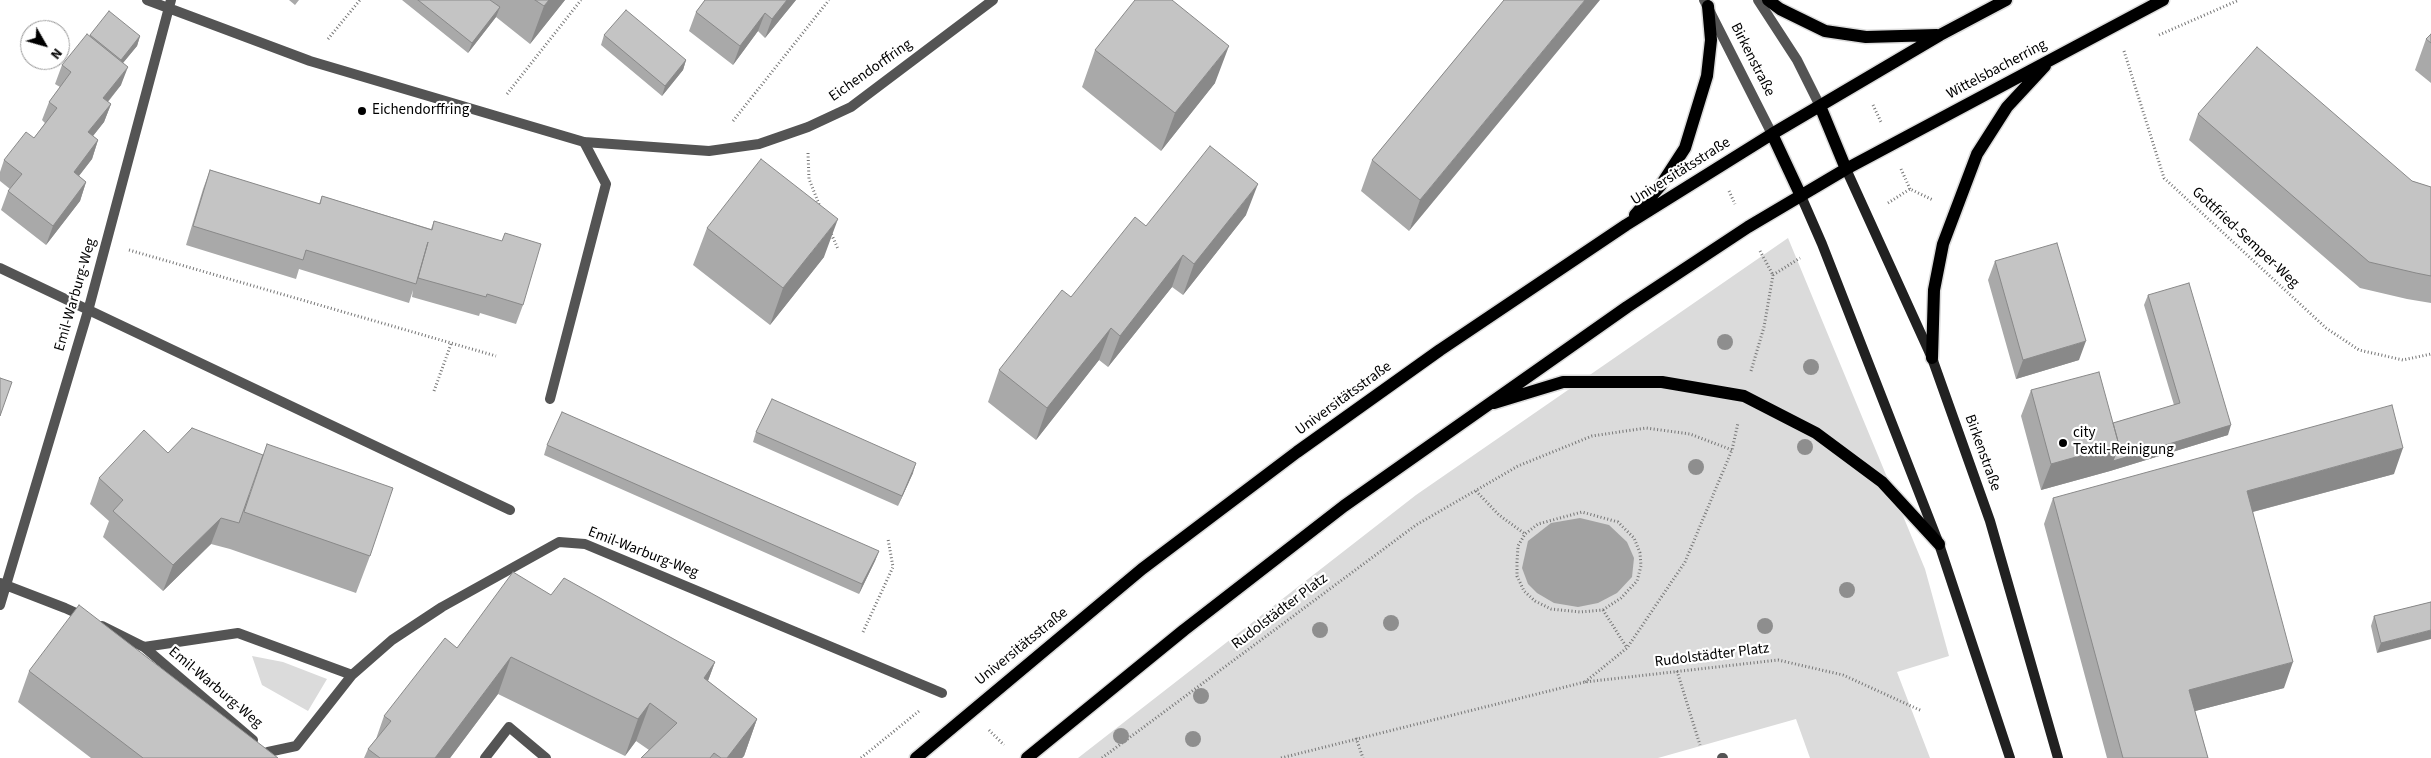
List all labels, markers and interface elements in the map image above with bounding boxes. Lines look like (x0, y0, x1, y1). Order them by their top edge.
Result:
north arrow (20, 20, 70, 70)
street label: Birkenstraße (1726, 20, 1778, 100)
street label: Eichendorffring (826, 36, 916, 106)
street label: Wittelsbacherring (1944, 36, 2050, 104)
text: N (45, 44, 67, 63)
place label: Eichendorffring (372, 102, 469, 120)
marker: Eichendorffring (356, 105, 368, 117)
street label: Universitätsstraße (1628, 134, 1734, 210)
street label: Gottfried-Semper-Weg (2188, 184, 2302, 292)
street label: Emil-Warburg-Weg (51, 236, 101, 354)
street label: Universitätsstraße (1293, 358, 1395, 440)
street label: Birkenstraße (1960, 412, 2004, 494)
place label: city Textil-Reinigung (2073, 425, 2174, 460)
marker: city Textil-Reinigung (2057, 437, 2069, 449)
street label: Emil-Warburg-Weg (585, 524, 701, 582)
street label: Rudolstädter Platz (1229, 570, 1331, 654)
street label: Universitätsstraße (972, 604, 1072, 690)
street label: Rudolstädter Platz (1654, 640, 1770, 672)
street label: Emil-Warburg-Weg (164, 644, 266, 732)

